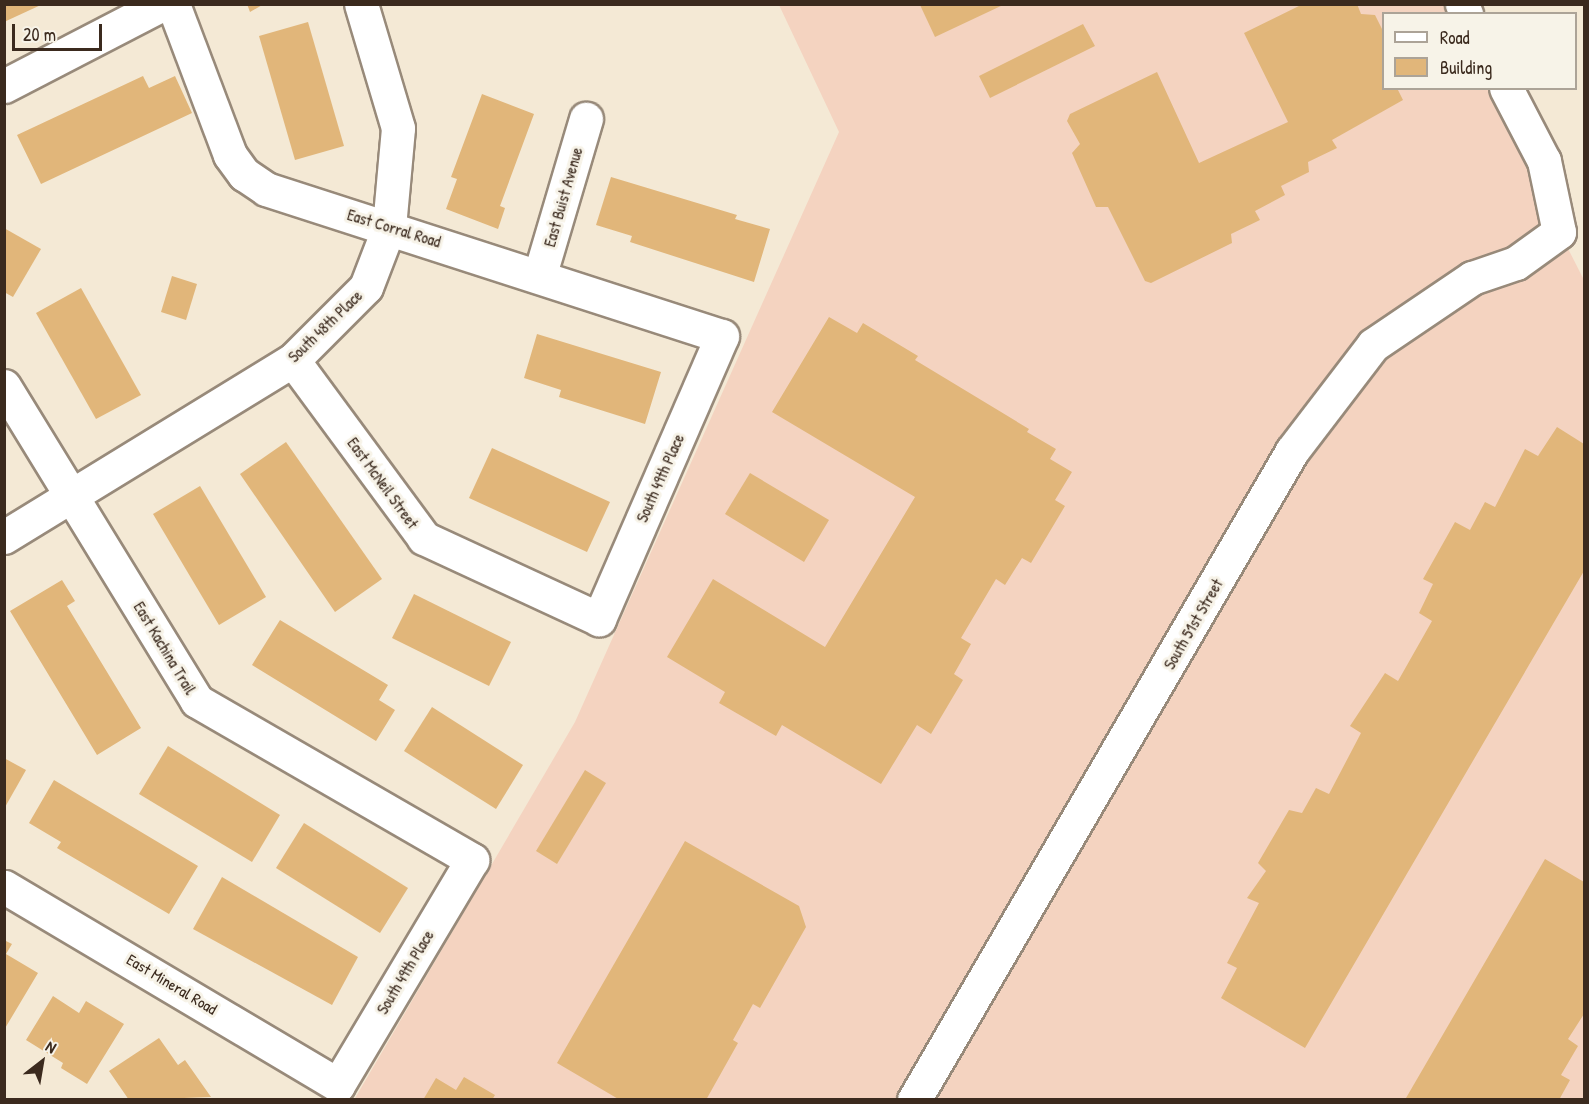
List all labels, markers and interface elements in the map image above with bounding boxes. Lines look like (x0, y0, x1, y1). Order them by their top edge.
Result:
scale bar (15, 12, 105, 50)
legend (1382, 12, 1577, 90)
text: 20 m (23, 22, 56, 47)
text: Road (1440, 25, 1470, 50)
text: Building (1440, 55, 1492, 80)
street label: East Buist Avenue (540, 145, 586, 249)
street label: East Corral Road (345, 205, 443, 251)
street label: South 48th Place (284, 286, 366, 366)
street label: South 49th Place (632, 431, 688, 525)
street label: East McNeil Street (343, 434, 423, 532)
street label: South 51st Street (1159, 575, 1227, 673)
street label: East Kachina Trail (130, 598, 200, 698)
street label: South 49th Place (372, 926, 438, 1018)
street label: East Mineral Road (123, 950, 221, 1018)
north arrow (12, 1032, 72, 1092)
text: N (42, 1035, 61, 1058)

